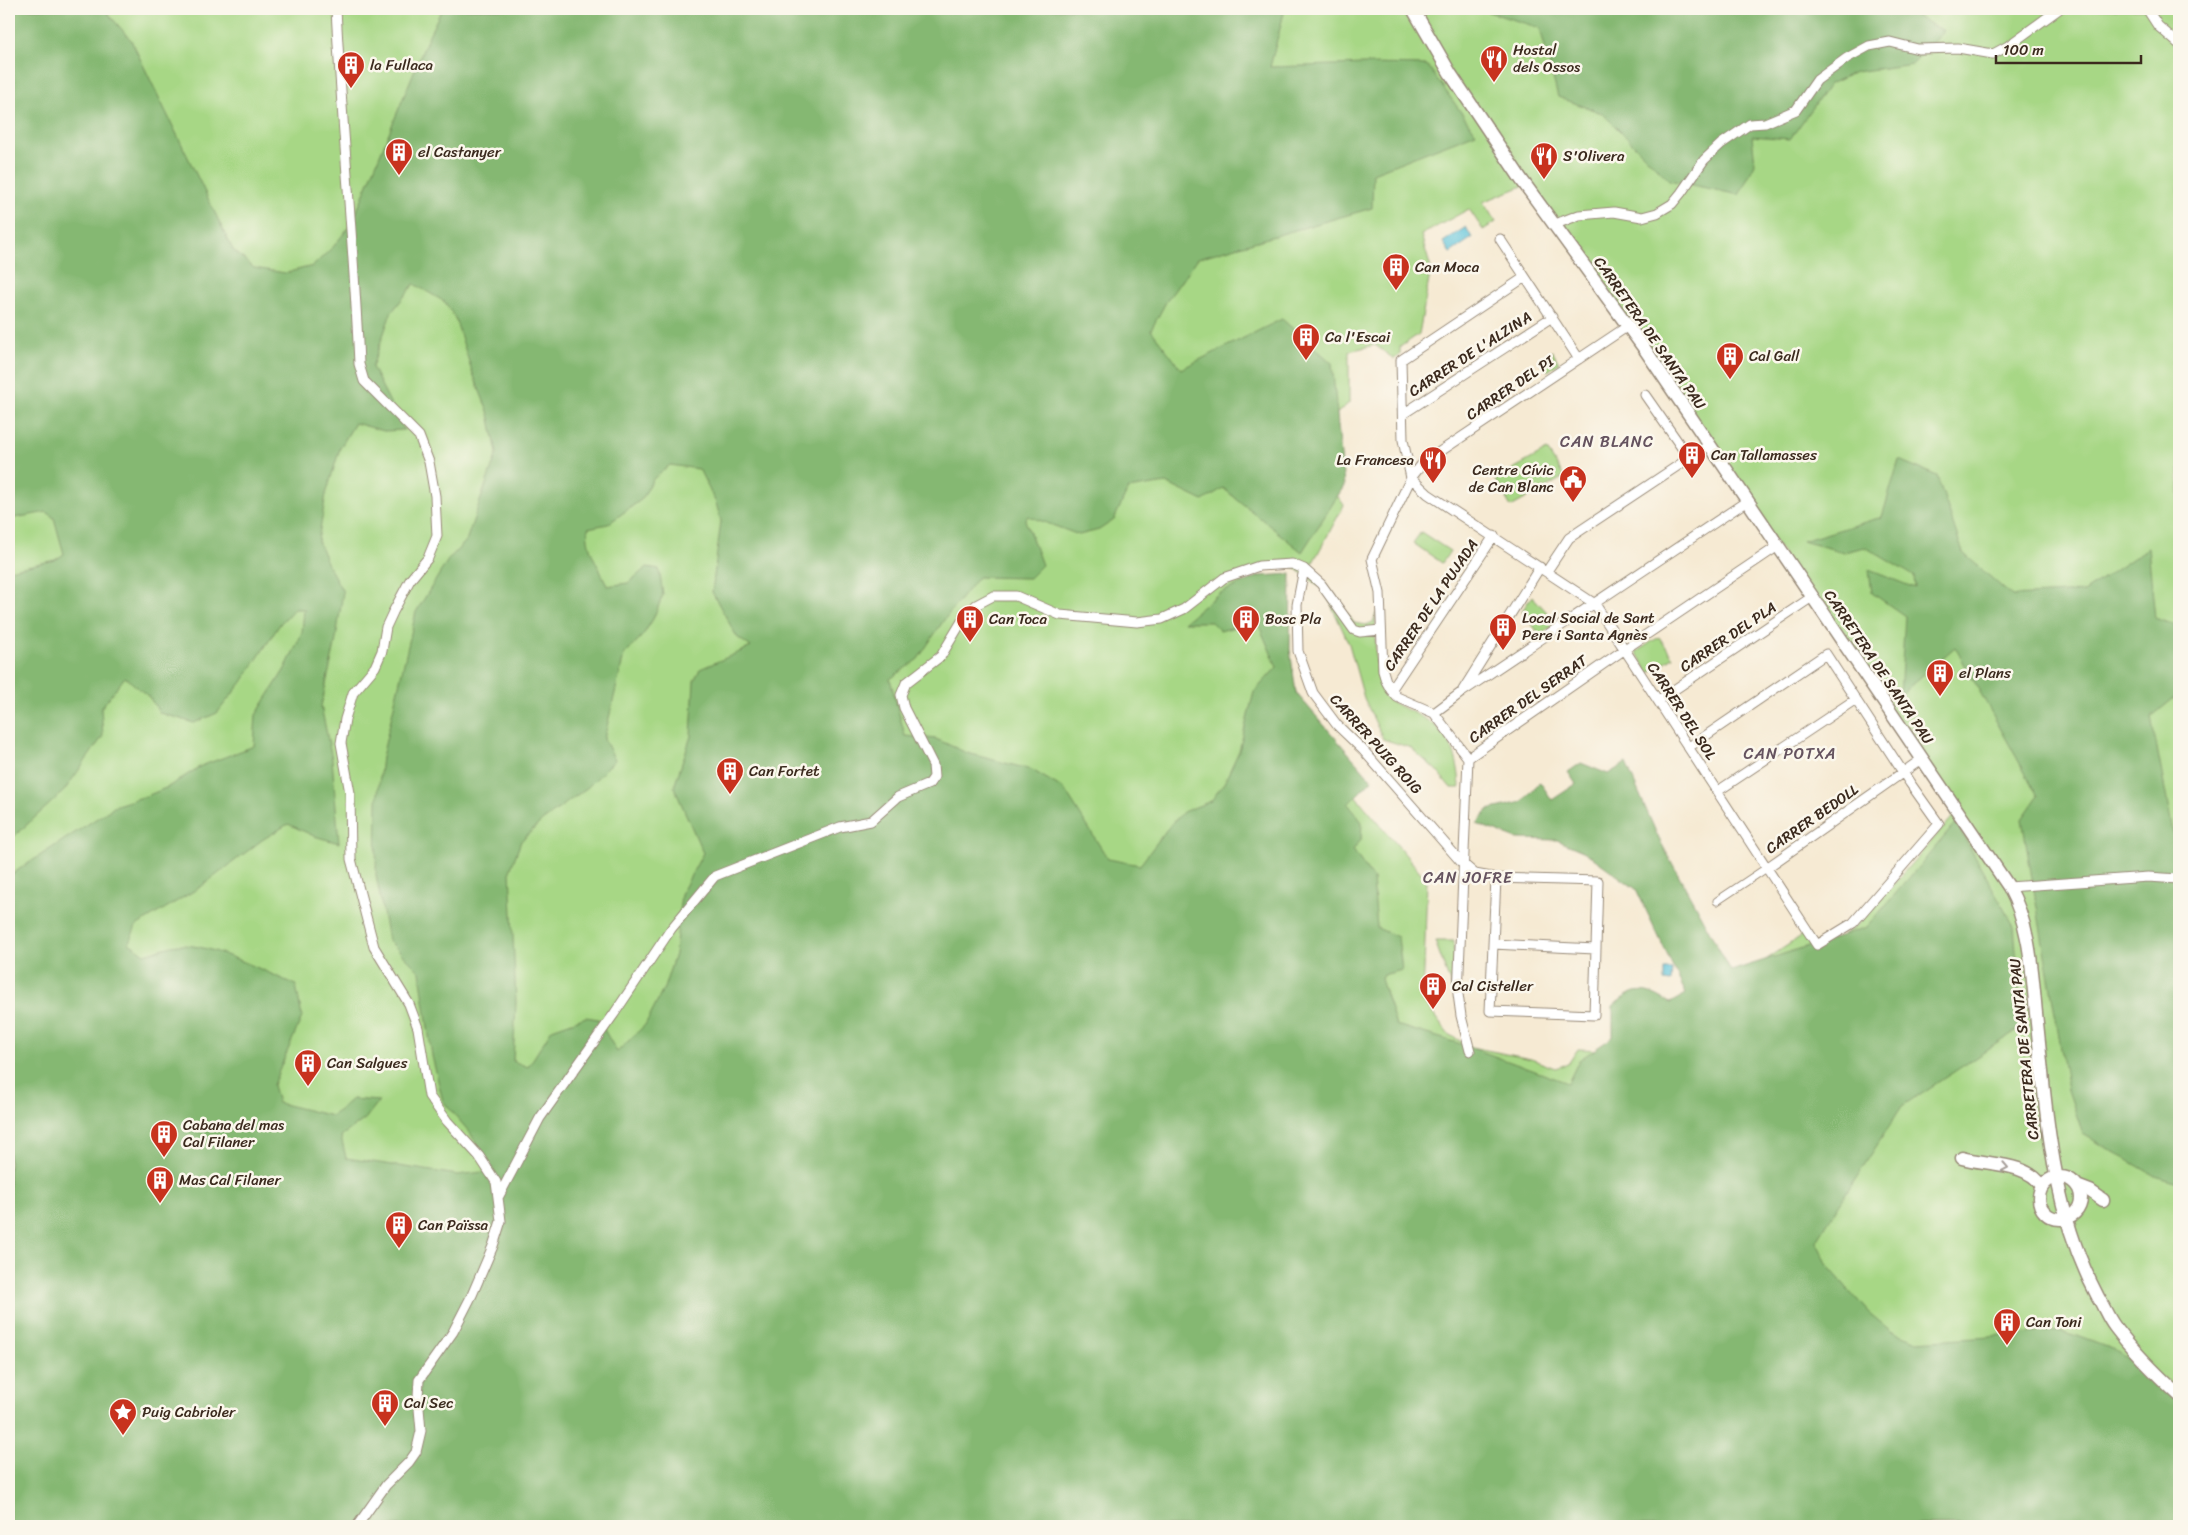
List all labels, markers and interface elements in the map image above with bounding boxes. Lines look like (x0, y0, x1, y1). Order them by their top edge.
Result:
scale bar (1996, 32, 2140, 64)
place label: Hostal dels Ossos (1513, 37, 1581, 80)
text: 100 m (2003, 37, 2044, 63)
restaurant icon: Hostal dels Ossos (1479, 44, 1509, 83)
building icon: la Fullaca (336, 50, 366, 89)
place label: la Fullaca (370, 52, 433, 78)
building icon: el Castanyer (384, 137, 414, 176)
place label: el Castanyer (418, 139, 502, 165)
restaurant icon: S'Olivera (1529, 141, 1559, 180)
place label: S'Olivera (1563, 143, 1625, 169)
street label: CARRETERA DE SANTA PAU (1587, 251, 1713, 416)
building icon: Can Moca (1381, 252, 1411, 291)
place label: Can Moca (1415, 254, 1480, 280)
street label: CARRER DE L'ALZINA (1403, 304, 1537, 404)
building icon: Ca l'Escai (1291, 322, 1321, 361)
place label: Ca l'Escai (1325, 324, 1391, 350)
building icon: Cal Gall (1715, 341, 1745, 380)
place label: Cal Gall (1749, 343, 1800, 369)
street label: CARRER DEL PI (1461, 348, 1560, 427)
district label: CAN BLANC (1560, 427, 1654, 456)
building icon: Can Tallamasses (1677, 440, 1707, 479)
place label: Can Tallamasses (1711, 442, 1817, 468)
restaurant icon: La Francesa (1418, 445, 1448, 484)
place label: La Francesa (1337, 447, 1414, 473)
place label: Centre Cívic de Can Blanc (1469, 457, 1554, 500)
public building icon: Centre Cívic de Can Blanc (1558, 464, 1588, 503)
street label: CARRER DE LA PUJADA (1377, 533, 1485, 677)
street label: CARRETERA DE SANTA PAU (1817, 584, 1941, 750)
street label: CARRER DEL PLA (1674, 595, 1782, 679)
building icon: Can Toca (955, 604, 985, 643)
building icon: Bosc Pla (1231, 604, 1261, 643)
place label: Local Social de Sant Pere i Santa Agnès (1522, 605, 1655, 648)
place label: Can Toca (989, 606, 1048, 632)
place label: Bosc Pla (1265, 606, 1321, 632)
building icon: Local Social de Sant Pere i Santa Agnès (1488, 612, 1518, 651)
street label: CARRER DEL SERRAT (1463, 647, 1594, 750)
street label: CARRER DEL SOL (1640, 657, 1724, 765)
building icon: el Plans (1925, 658, 1955, 697)
place label: el Plans (1959, 660, 2011, 686)
street label: CARRER PUIG ROIG (1323, 687, 1429, 801)
district label: CAN POTXA (1743, 739, 1837, 768)
building icon: Can Fortet (715, 756, 745, 795)
place label: Can Fortet (749, 758, 820, 784)
street label: CARRER BEDOLL (1760, 777, 1864, 861)
district label: CAN JOFRE (1423, 863, 1513, 892)
street label: CARRETERA DE SANTA PAU (2001, 956, 2046, 1141)
building icon: Cal Cisteller (1418, 971, 1448, 1010)
place label: Cal Cisteller (1452, 973, 1534, 999)
building icon: Can Salgues (293, 1048, 323, 1087)
place label: Can Salgues (327, 1050, 407, 1076)
place label: Cabana del mas Cal Filaner (183, 1112, 285, 1155)
building icon: Cabana del mas Cal Filaner (149, 1119, 179, 1158)
one-way arrow (2000, 1161, 2009, 1171)
building icon: Mas Cal Filaner (145, 1165, 175, 1204)
place label: Mas Cal Filaner (179, 1167, 282, 1193)
building icon: Can Païssa (384, 1210, 414, 1249)
place label: Can Païssa (418, 1212, 488, 1238)
building icon: Can Toni (1992, 1307, 2022, 1346)
place label: Can Toni (2026, 1309, 2082, 1335)
building icon: Cal Sec (370, 1388, 400, 1427)
place label: Cal Sec (404, 1390, 454, 1416)
place icon: Puig Cabrioler (108, 1397, 138, 1436)
place label: Puig Cabrioler (142, 1399, 236, 1425)

